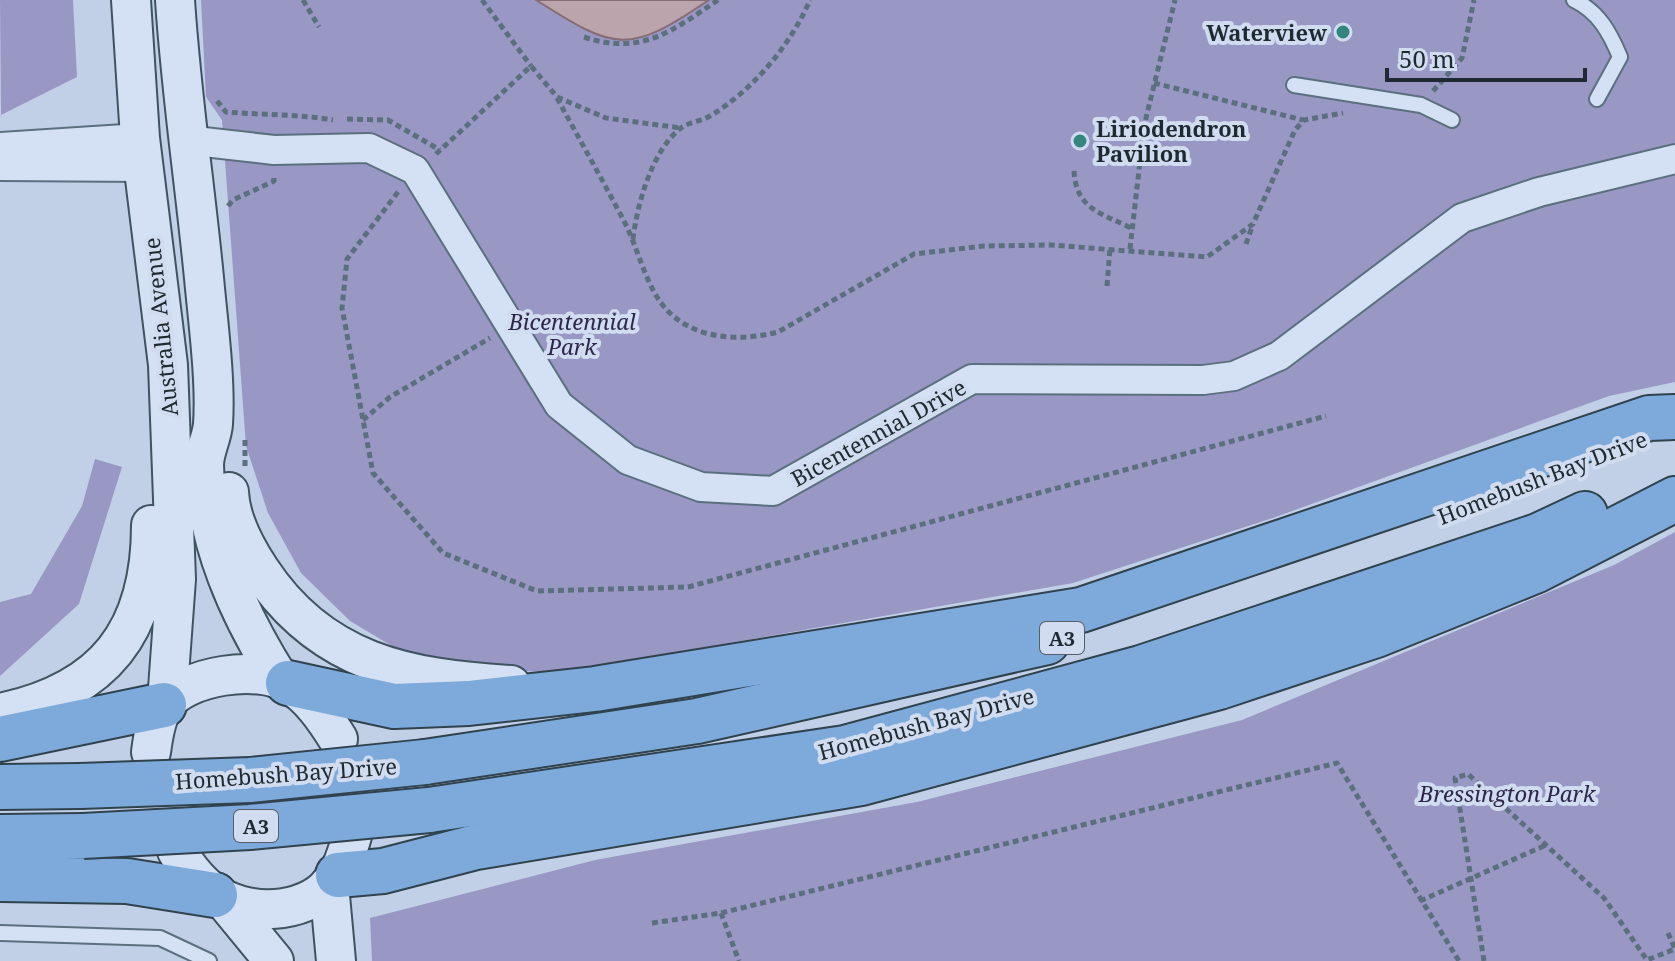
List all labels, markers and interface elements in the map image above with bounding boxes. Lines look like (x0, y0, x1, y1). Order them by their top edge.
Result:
place label: Waterview (1206, 17, 1327, 47)
marker: Waterview (1334, 23, 1352, 41)
scale bar (1387, 32, 1585, 82)
text: 50 m (1399, 42, 1455, 75)
place label: Liriodendron Pavilion (1096, 113, 1247, 168)
marker: Liriodendron Pavilion (1071, 132, 1089, 150)
street label: Australia Avenue (136, 236, 184, 418)
park label: Bicentennial Park (507, 306, 636, 361)
street label: Bicentennial Drive (785, 371, 971, 493)
street label: Homebush Bay Drive (1433, 423, 1651, 531)
road number: A3 (1040, 622, 1084, 654)
street label: Homebush Bay Drive (815, 680, 1037, 766)
street label: Homebush Bay Drive (174, 750, 398, 796)
park label: Bressington Park (1418, 778, 1597, 808)
road number: A3 (234, 810, 278, 842)

